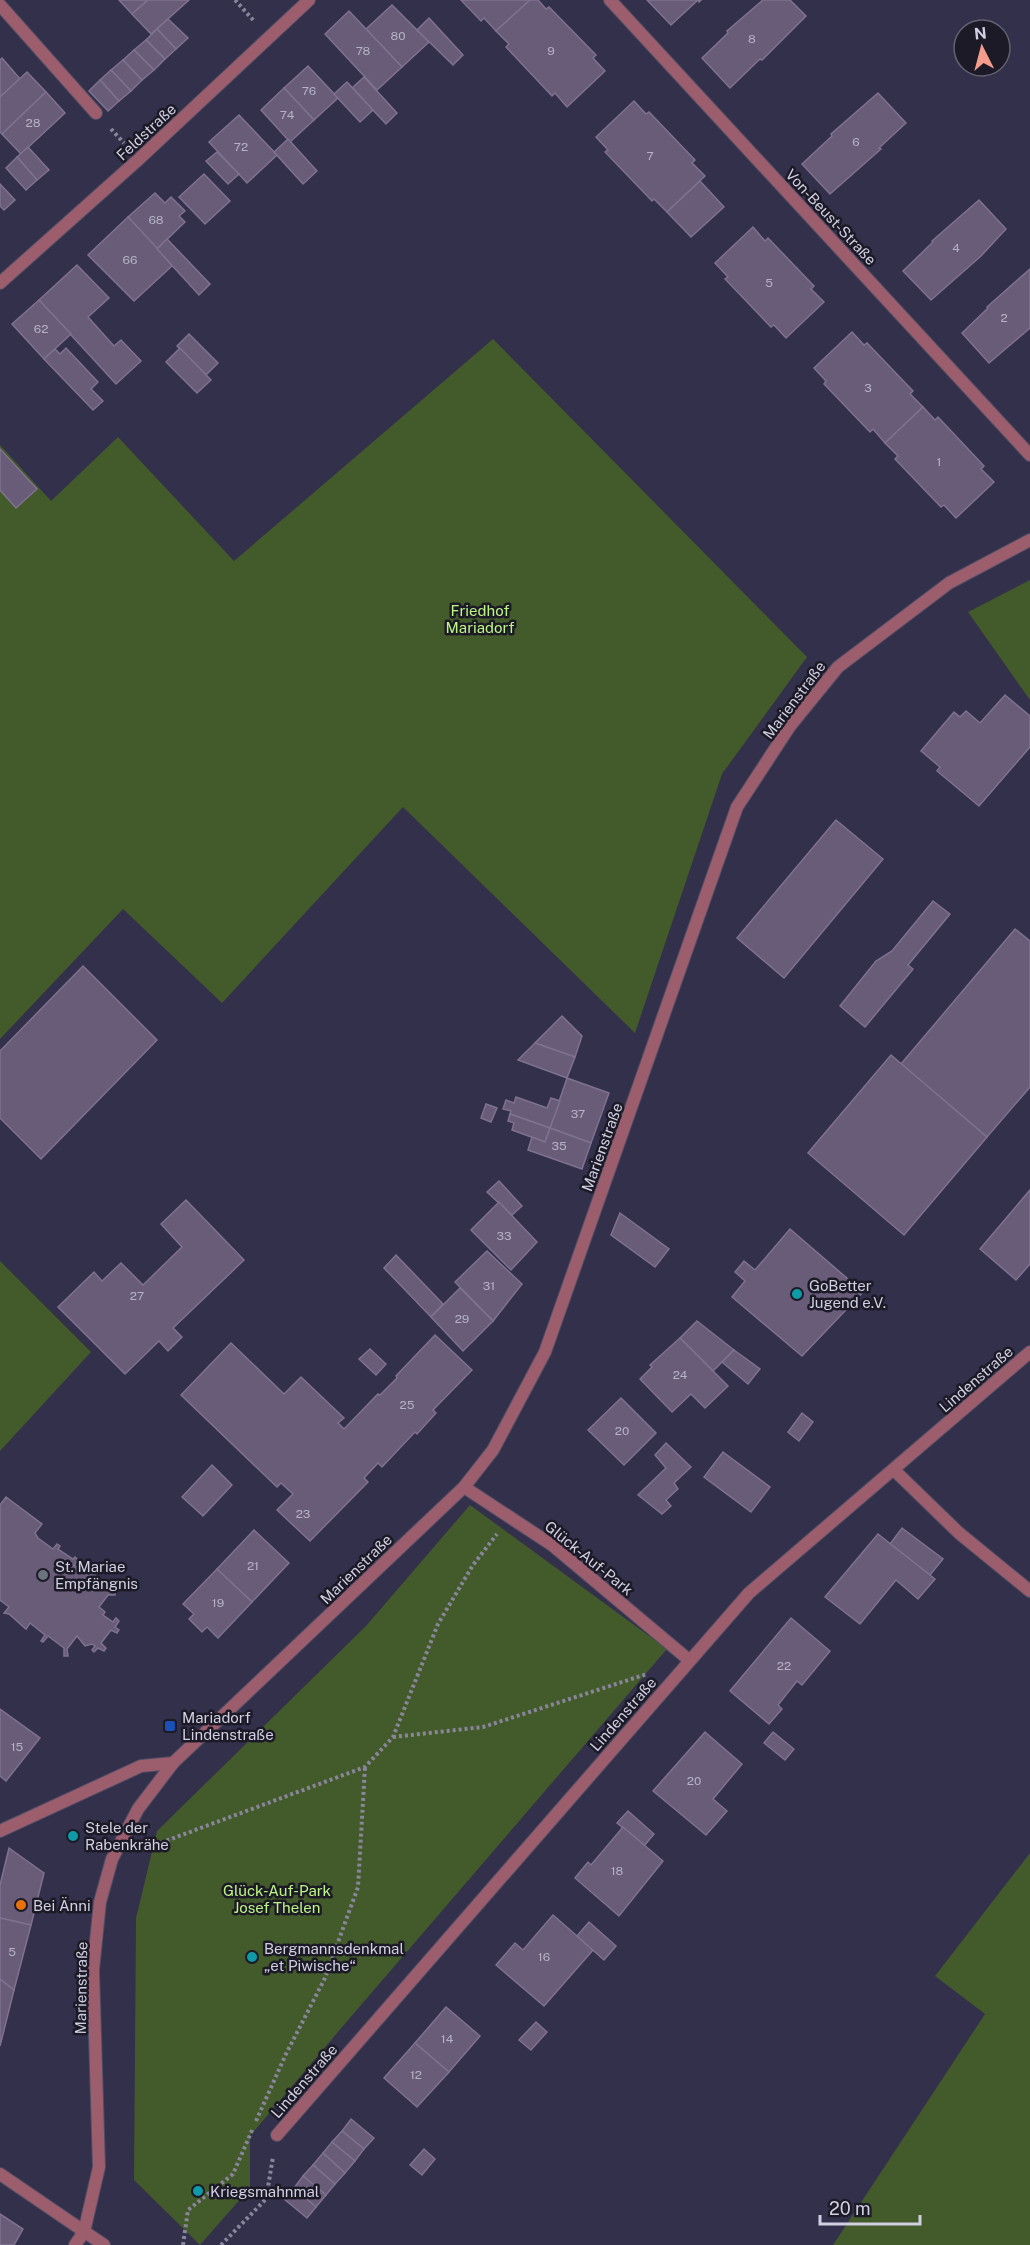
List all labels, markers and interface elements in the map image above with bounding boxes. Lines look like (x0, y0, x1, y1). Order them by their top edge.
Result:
north arrow (952, 18, 1012, 78)
text: N (973, 23, 988, 44)
house number: 80 (390, 29, 406, 43)
house number: 8 (748, 32, 756, 46)
house number: 78 (356, 44, 371, 58)
house number: 9 (547, 44, 555, 58)
house number: 76 (302, 84, 316, 98)
street label: Feldstraße (113, 100, 179, 164)
house number: 74 (280, 108, 295, 122)
house number: 28 (26, 116, 41, 130)
house number: 6 (852, 135, 860, 149)
house number: 72 (234, 140, 248, 154)
house number: 7 (646, 149, 654, 163)
street label: Von-Beust-Straße (782, 166, 880, 268)
house number: 68 (148, 213, 164, 227)
house number: 4 (952, 241, 960, 255)
house number: 66 (123, 253, 137, 267)
house number: 5 (765, 276, 773, 290)
house number: 2 (1000, 311, 1008, 325)
house number: 62 (34, 322, 48, 336)
house number: 3 (864, 381, 872, 395)
house number: 1 (937, 455, 941, 469)
park label: Friedhof Mariadorf (446, 602, 514, 636)
street label: Marienstraße (759, 658, 829, 742)
street label: Marienstraße (578, 1101, 626, 1193)
house number: 37 (571, 1107, 585, 1121)
house number: 35 (551, 1139, 567, 1153)
house number: 33 (496, 1229, 512, 1243)
place label: GoBetter Jugend e.V. (809, 1277, 886, 1311)
house number: 31 (483, 1279, 495, 1293)
marker: GoBetter Jugend e.V. (790, 1287, 804, 1301)
house number: 27 (130, 1289, 144, 1303)
house number: 29 (455, 1312, 469, 1326)
street label: Lindenstraße (936, 1343, 1016, 1415)
house number: 24 (673, 1368, 688, 1382)
house number: 25 (400, 1398, 415, 1412)
house number: 20 (615, 1424, 629, 1438)
house number: 23 (296, 1507, 310, 1521)
street label: Glück-Auf-Park (542, 1517, 636, 1599)
street label: Marienstraße (317, 1531, 395, 1607)
place label: St. Mariae Empfängnis (55, 1558, 138, 1592)
house number: 21 (247, 1559, 259, 1573)
marker: St. Mariae Empfängnis (36, 1568, 50, 1582)
house number: 19 (212, 1596, 224, 1610)
house number: 22 (777, 1659, 791, 1673)
street label: Lindenstraße (587, 1674, 659, 1754)
place label: Mariadorf Lindenstraße (182, 1709, 274, 1743)
marker: Mariadorf Lindenstraße (163, 1719, 177, 1733)
house number: 15 (11, 1740, 24, 1754)
house number: 20 (687, 1774, 701, 1788)
place label: Stele der Rabenkrähe (85, 1819, 169, 1853)
marker: Stele der Rabenkrähe (66, 1829, 80, 1843)
house number: 18 (611, 1864, 624, 1878)
park label: Glück-Auf-Park Josef Thelen (223, 1882, 331, 1916)
place label: Bei Änni (33, 1896, 91, 1914)
marker: Bei Änni (14, 1898, 28, 1912)
place label: Bergmannsdenkmal „et Piwische“ (264, 1940, 404, 1974)
street label: Marienstraße (72, 1942, 90, 2034)
house number: 5 (8, 1945, 16, 1959)
marker: Bergmannsdenkmal „et Piwische“ (245, 1950, 259, 1964)
house number: 16 (538, 1950, 550, 1964)
house number: 14 (441, 2032, 454, 2046)
street label: Lindenstraße (268, 2041, 340, 2121)
house number: 12 (410, 2068, 422, 2082)
place label: Kriegsmahnmal (210, 2183, 319, 2200)
marker: Kriegsmahnmal (191, 2184, 205, 2198)
scale bar (820, 2188, 920, 2226)
text: 20 m (829, 2198, 871, 2219)

